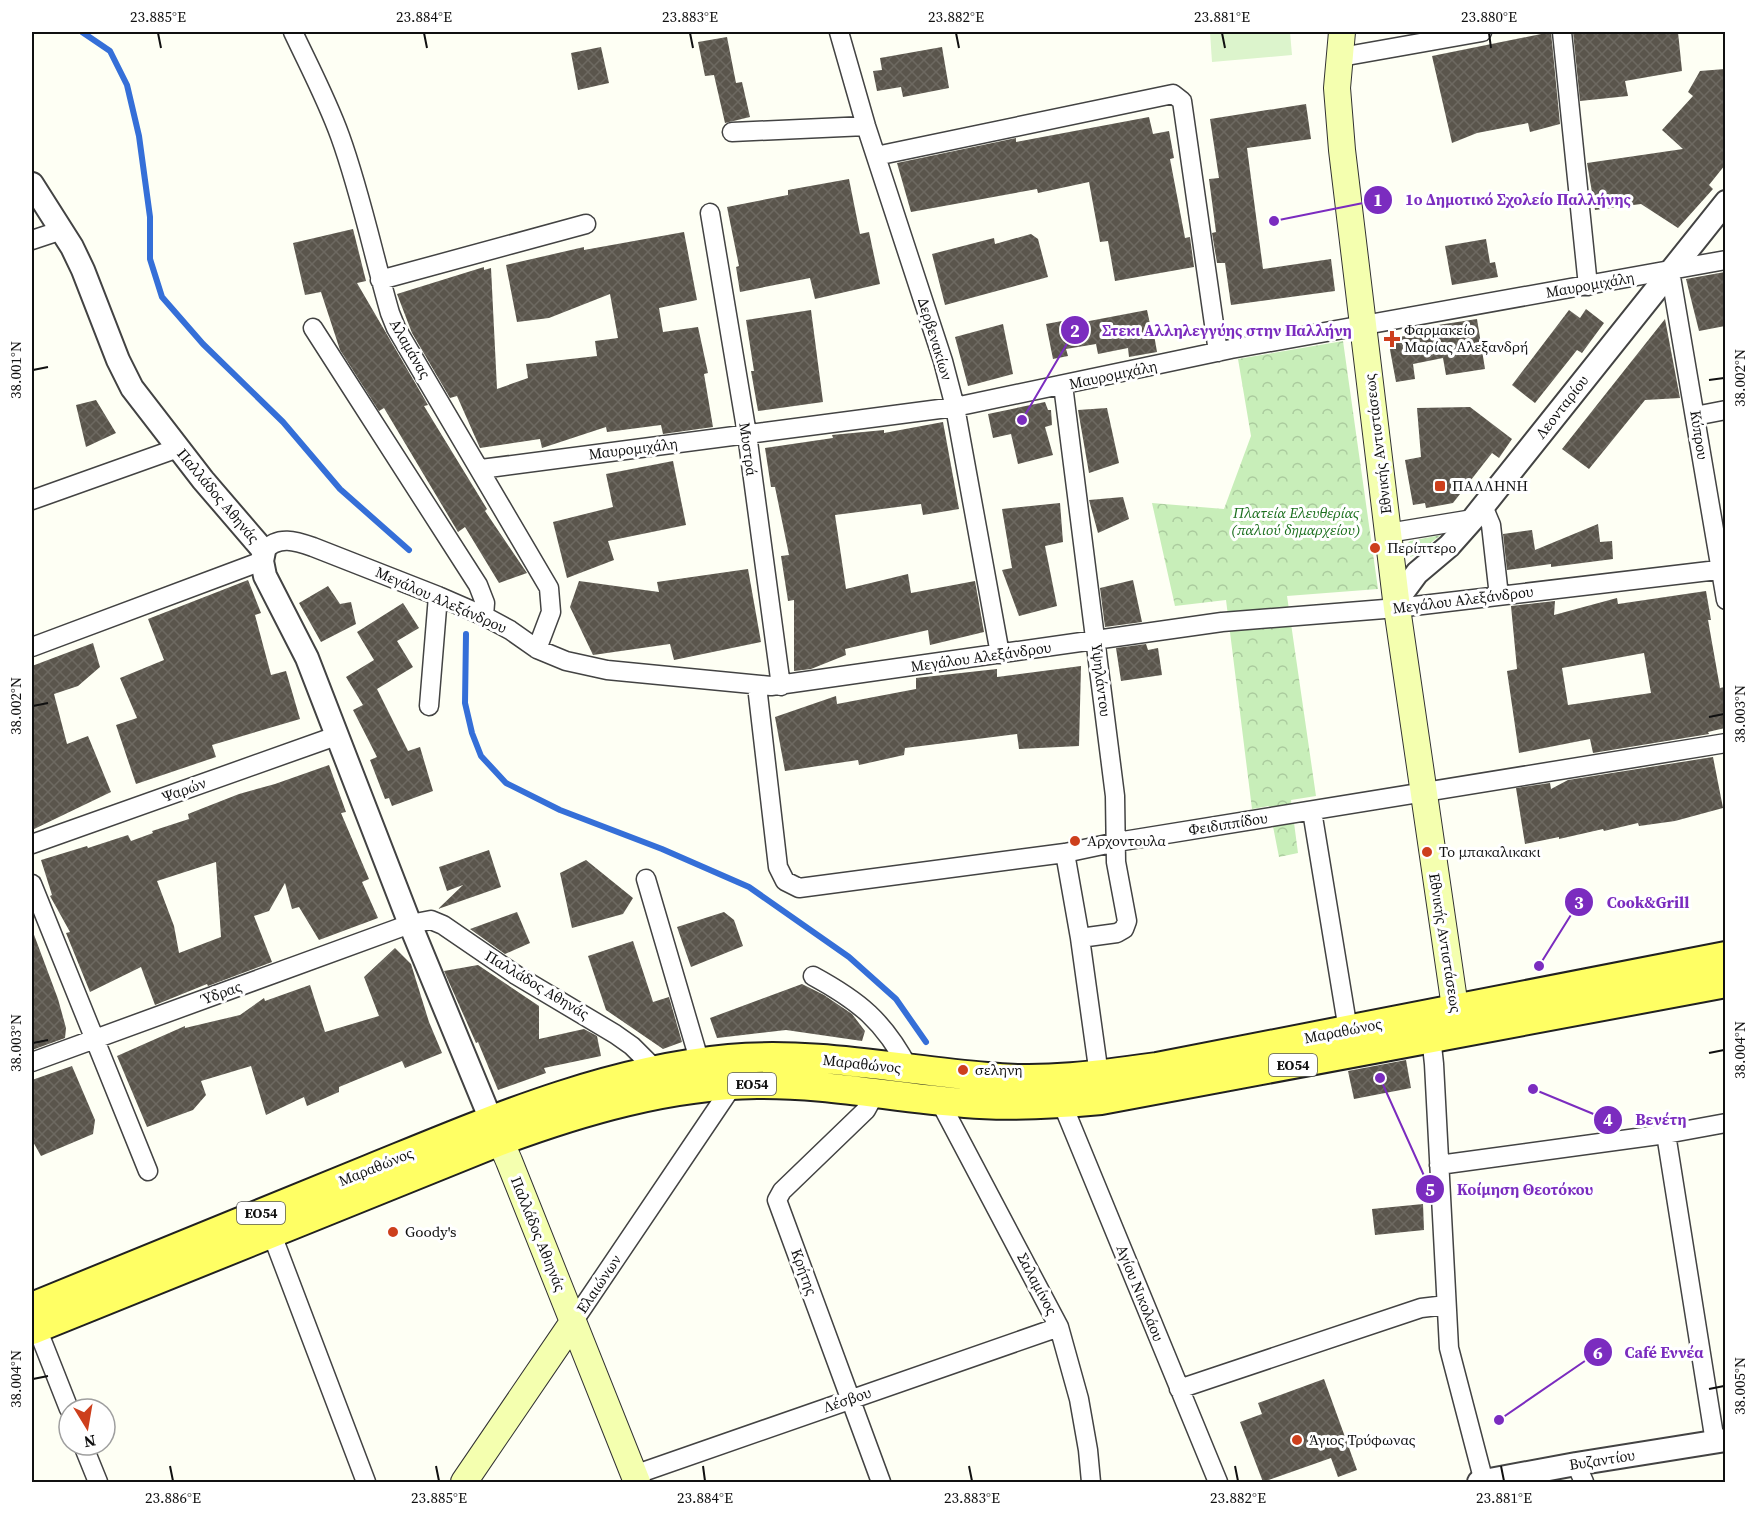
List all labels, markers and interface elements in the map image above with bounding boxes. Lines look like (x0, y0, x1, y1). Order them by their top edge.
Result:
text: 23.885°E (130, 6, 186, 27)
text: 23.884°E (396, 6, 452, 27)
text: 23.883°E (662, 6, 718, 27)
text: 23.882°E (928, 6, 984, 27)
text: 23.881°E (1194, 6, 1250, 27)
text: 23.880°E (1461, 6, 1517, 27)
callout: 1ο Δημοτικό Σχολείο Παλλήνης (1363, 183, 1643, 217)
text: 1 (1373, 187, 1383, 212)
text: 1ο Δημοτικό Σχολείο Παλλήνης (1405, 188, 1631, 210)
street label: Μαυρομιχάλη (1544, 266, 1636, 303)
street label: Δερβενακίων (913, 295, 958, 383)
callout: Στεκι Αλληλεγγύης στην Παλλήνη (1060, 313, 1364, 347)
street label: Αλαμάνας (385, 315, 436, 383)
text: 2 (1070, 318, 1080, 343)
text: Στεκι Αλληλεγγύης στην Παλλήνη (1102, 319, 1352, 341)
place label: Φαρμακείο Μαρίας Αλεξανδρή (1404, 319, 1528, 357)
marker: Φαρμακείο Μαρίας Αλεξανδρή (1385, 332, 1399, 346)
text: 38.001°N (5, 341, 26, 399)
text: 38.002°N (1729, 349, 1750, 407)
street label: Μαυρομιχάλη (1067, 355, 1159, 394)
street label: Λεονταρίου (1530, 370, 1593, 443)
street label: Εθνικής Αντιστάσεως (1358, 373, 1397, 515)
street label: Κύπρου (1685, 409, 1714, 461)
street label: Μυστρά (734, 421, 763, 478)
street label: Μαυρομιχάλη (587, 433, 679, 464)
street label: Παλλάδος Αθηνάς (172, 444, 264, 548)
place label: ΠΑΛΛΗΝΗ (1452, 475, 1528, 496)
marker: ΠΑΛΛΗΝΗ (1433, 479, 1447, 493)
park label: Πλατεία Ελευθερίας (παλιού δημαρχείου) (1231, 502, 1361, 540)
place label: Περίπτερο (1387, 537, 1456, 558)
marker: Περίπτερο (1368, 541, 1382, 555)
street label: Μεγάλου Αλεξάνδρου (372, 561, 510, 638)
street label: Μεγάλου Αλεξάνδρου (1391, 580, 1535, 619)
street label: Μεγάλου Αλεξάνδρου (909, 636, 1053, 677)
street label: Υψηλάντου (1087, 642, 1116, 718)
text: 38.002°N (5, 677, 26, 735)
text: 38.003°N (1729, 685, 1750, 743)
street label: Ψαρών (159, 772, 209, 807)
street label: Φειδιππίδου (1187, 807, 1269, 840)
place label: Αρχοντουλα (1087, 830, 1167, 851)
marker: Αρχοντουλα (1068, 834, 1082, 848)
place label: Το μπακαλικακι (1439, 841, 1541, 862)
marker: Το μπακαλικακι (1420, 845, 1434, 859)
street label: Εθνικής Αντιστάσεως (1424, 872, 1467, 1014)
callout: Cook&Grill (1564, 885, 1701, 919)
text: 3 (1574, 890, 1584, 915)
text: Cook&Grill (1607, 891, 1689, 913)
street label: Παλλάδος Αθηνάς (481, 945, 593, 1024)
street label: Ύδρας (196, 975, 244, 1010)
street label: Μαραθώνος (1302, 1013, 1384, 1048)
text: 38.003°N (5, 1014, 26, 1072)
text: 38.004°N (1729, 1021, 1750, 1079)
street label: Μαραθώνος (822, 1049, 902, 1078)
road number: ΕΟ54 (1269, 1054, 1317, 1076)
place label: σεληνη (975, 1059, 1023, 1080)
marker: σεληνη (956, 1063, 970, 1077)
road number: ΕΟ54 (728, 1073, 776, 1095)
callout: Βενέτη (1593, 1103, 1699, 1137)
text: 4 (1603, 1107, 1613, 1132)
text: Βενέτη (1635, 1108, 1687, 1130)
street label: Μαραθώνος (335, 1142, 416, 1191)
callout: Κοίμηση Θεοτόκου (1415, 1172, 1605, 1206)
street label: Παλλάδος Αθιηνάς (506, 1173, 571, 1295)
text: 5 (1425, 1177, 1435, 1202)
text: Κοίμηση Θεοτόκου (1457, 1178, 1593, 1200)
road number: ΕΟ54 (237, 1202, 285, 1224)
place label: Goody's (405, 1221, 457, 1242)
marker: Goody's (386, 1225, 400, 1239)
street label: Αγίου Νικολάου (1112, 1242, 1169, 1344)
street label: Κρήτης (786, 1245, 823, 1298)
street label: Σαλαμίνος (1012, 1249, 1063, 1319)
street label: Ελαιώνων (571, 1250, 626, 1317)
callout: Café Εννέα (1583, 1335, 1716, 1369)
text: 6 (1593, 1340, 1603, 1365)
text: Café Εννέα (1624, 1341, 1704, 1363)
text: 38.004°N (5, 1350, 26, 1408)
text: 38.005°N (1729, 1357, 1750, 1415)
street label: Λέσβου (820, 1381, 874, 1418)
north arrow (57, 1397, 117, 1457)
place label: Άγιος Τρύφωνας (1309, 1429, 1416, 1450)
text: N (82, 1430, 98, 1454)
marker: Άγιος Τρύφωνας (1290, 1433, 1304, 1447)
street label: Βυζαντίου (1568, 1444, 1636, 1475)
text: 23.886°E (145, 1487, 201, 1508)
text: 23.885°E (411, 1487, 467, 1508)
text: 23.884°E (677, 1487, 733, 1508)
text: 23.883°E (944, 1487, 1000, 1508)
text: 23.882°E (1210, 1487, 1266, 1508)
text: 23.881°E (1476, 1487, 1532, 1508)

